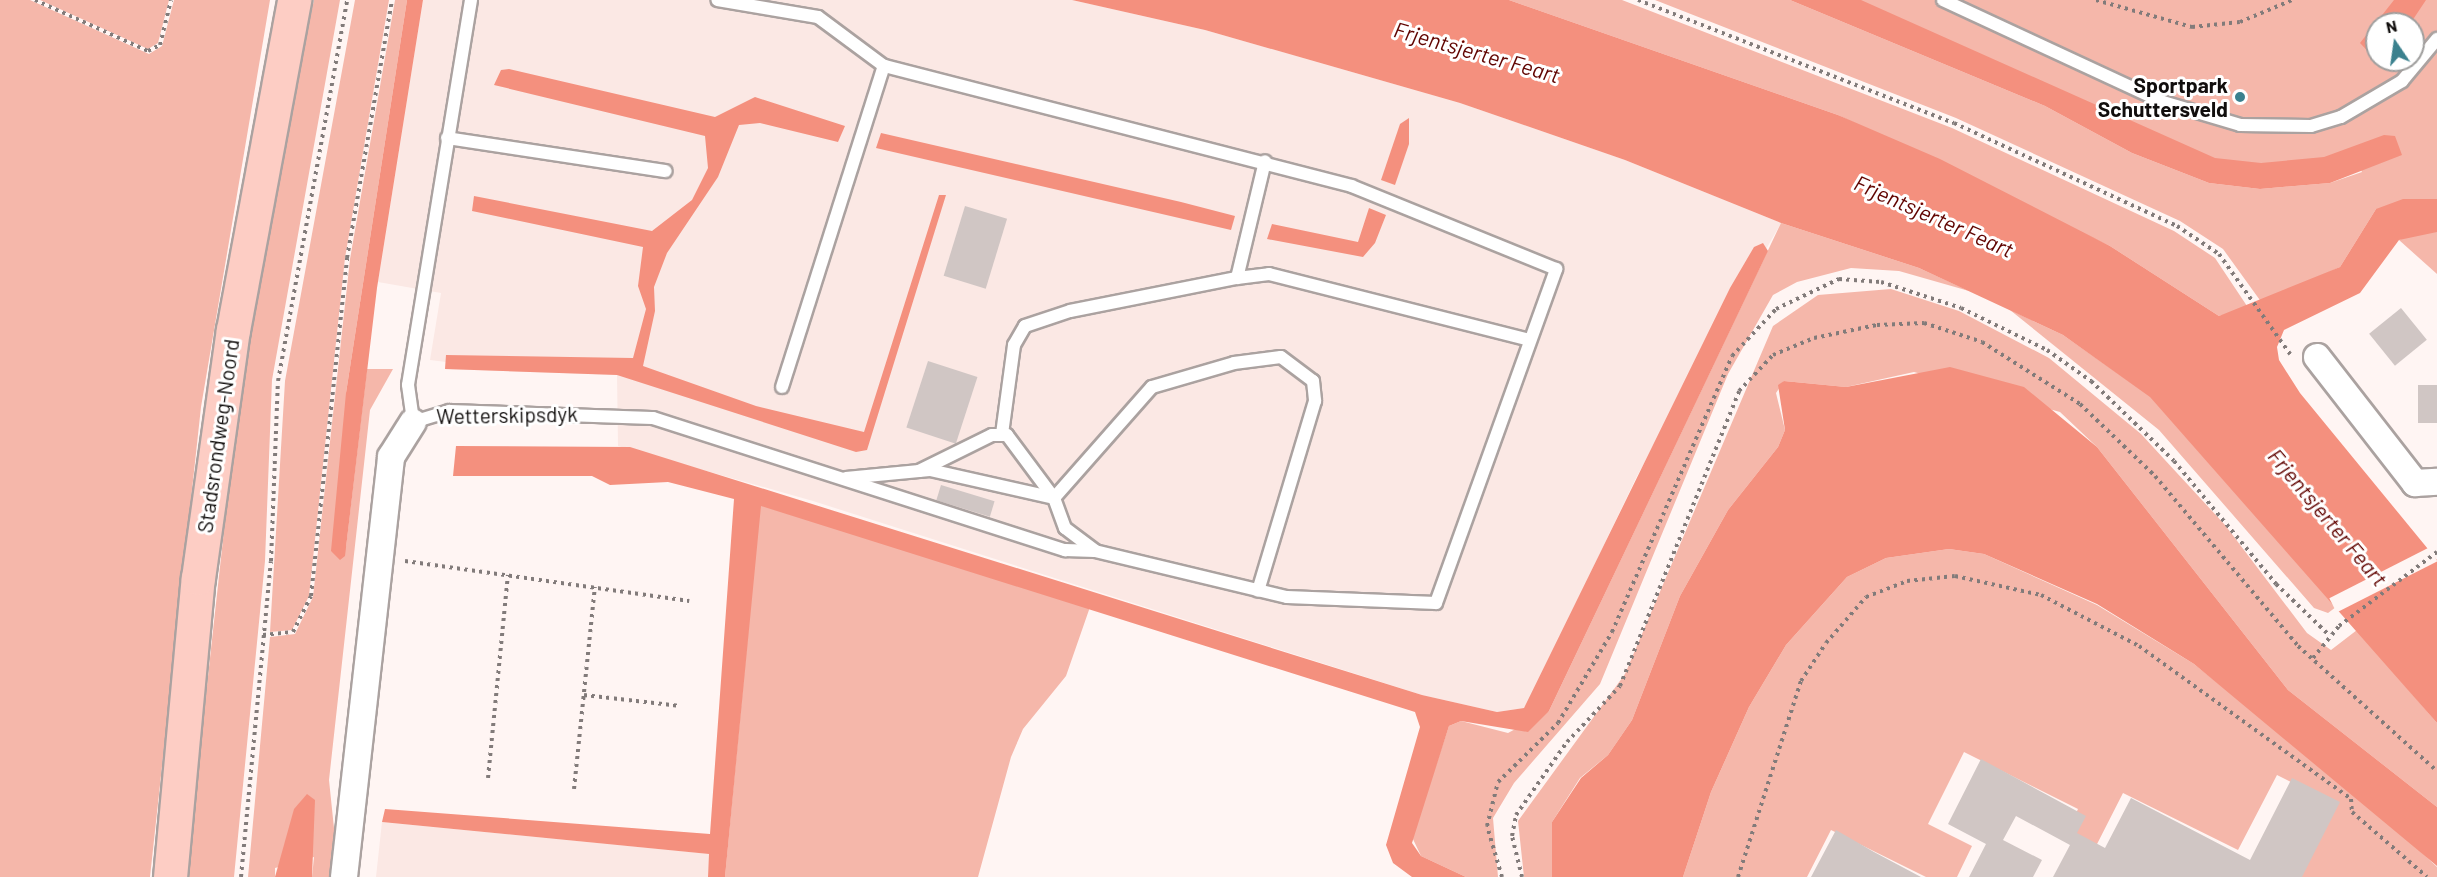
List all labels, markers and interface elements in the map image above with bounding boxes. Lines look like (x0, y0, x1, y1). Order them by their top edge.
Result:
north arrow (2365, 12, 2425, 72)
text: N (2384, 15, 2399, 36)
water label: Frjentsjerter Feart (1391, 16, 1563, 88)
place label: Sportpark Schuttersveld (2098, 72, 2228, 122)
marker: Sportpark Schuttersveld (2233, 90, 2247, 104)
water label: Frjentsjerter Feart (1850, 169, 2018, 263)
street label: Stadsrondweg-Noord (192, 337, 244, 535)
street label: Wetterskipsdyk (436, 401, 578, 429)
water label: Frjentsjerter Feart (2263, 443, 2393, 591)

